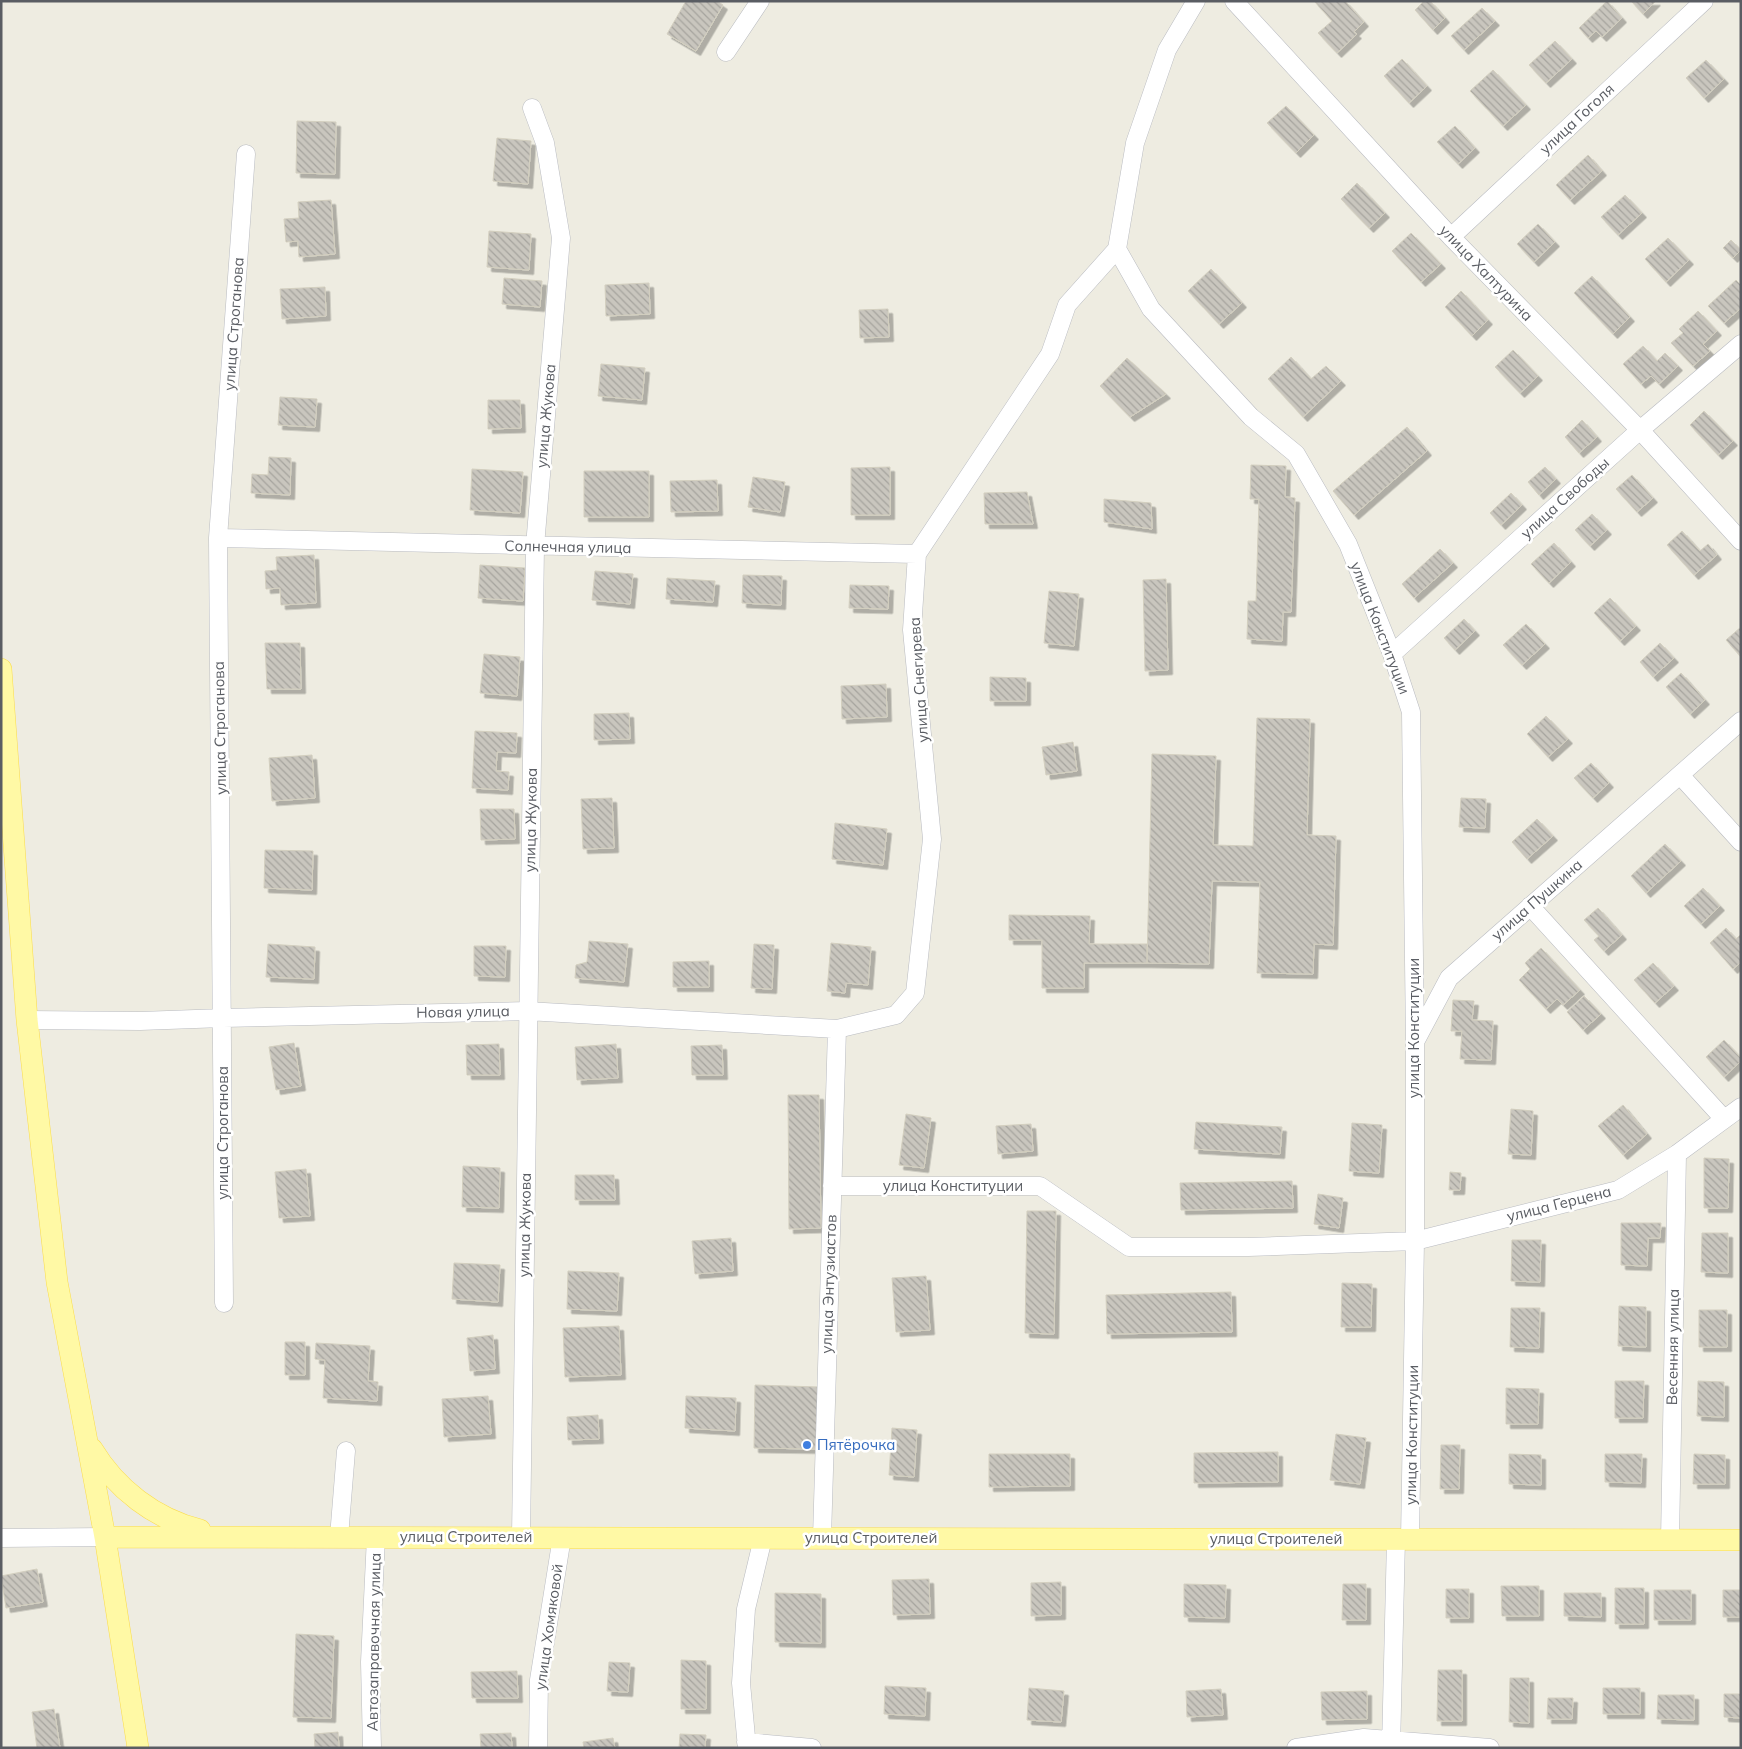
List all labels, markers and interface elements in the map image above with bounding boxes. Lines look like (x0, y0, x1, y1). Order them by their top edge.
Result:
street label: улица Гоголя (1535, 79, 1618, 158)
street label: улица Халтурина (1436, 221, 1537, 325)
street label: улица Строганова (219, 257, 248, 391)
street label: улица Жукова (531, 363, 560, 469)
street label: улица Свободы (1516, 453, 1613, 542)
street label: Солнечная улица (504, 536, 632, 557)
street label: улица Конституции (1346, 559, 1414, 697)
street label: улица Снегирева (905, 617, 932, 743)
street label: улица Строганова (209, 661, 230, 795)
street label: улица Жукова (520, 768, 541, 872)
street label: улица Пушкина (1487, 855, 1586, 944)
street label: улица Конституции (1404, 958, 1423, 1098)
street label: Новая улица (416, 1001, 510, 1022)
street label: улица Строганова (213, 1066, 232, 1200)
street label: улица Жукова (514, 1173, 535, 1277)
street label: улица Конституции (883, 1176, 1023, 1195)
street label: улица Герцена (1505, 1181, 1613, 1226)
street label: улица Энтузиастов (817, 1214, 840, 1354)
street label: Весенняя улица (1662, 1289, 1683, 1405)
street label: улица Конституции (1401, 1365, 1422, 1505)
place label: Пятёрочка (817, 1435, 895, 1454)
marker: Пятёрочка (801, 1439, 813, 1451)
street label: улица Строителей (400, 1527, 532, 1546)
street label: улица Строителей (805, 1528, 937, 1547)
street label: улица Строителей (1210, 1529, 1342, 1548)
street label: Автозаправочная улица (362, 1553, 385, 1731)
street label: улица Хомяковой (530, 1563, 567, 1691)

